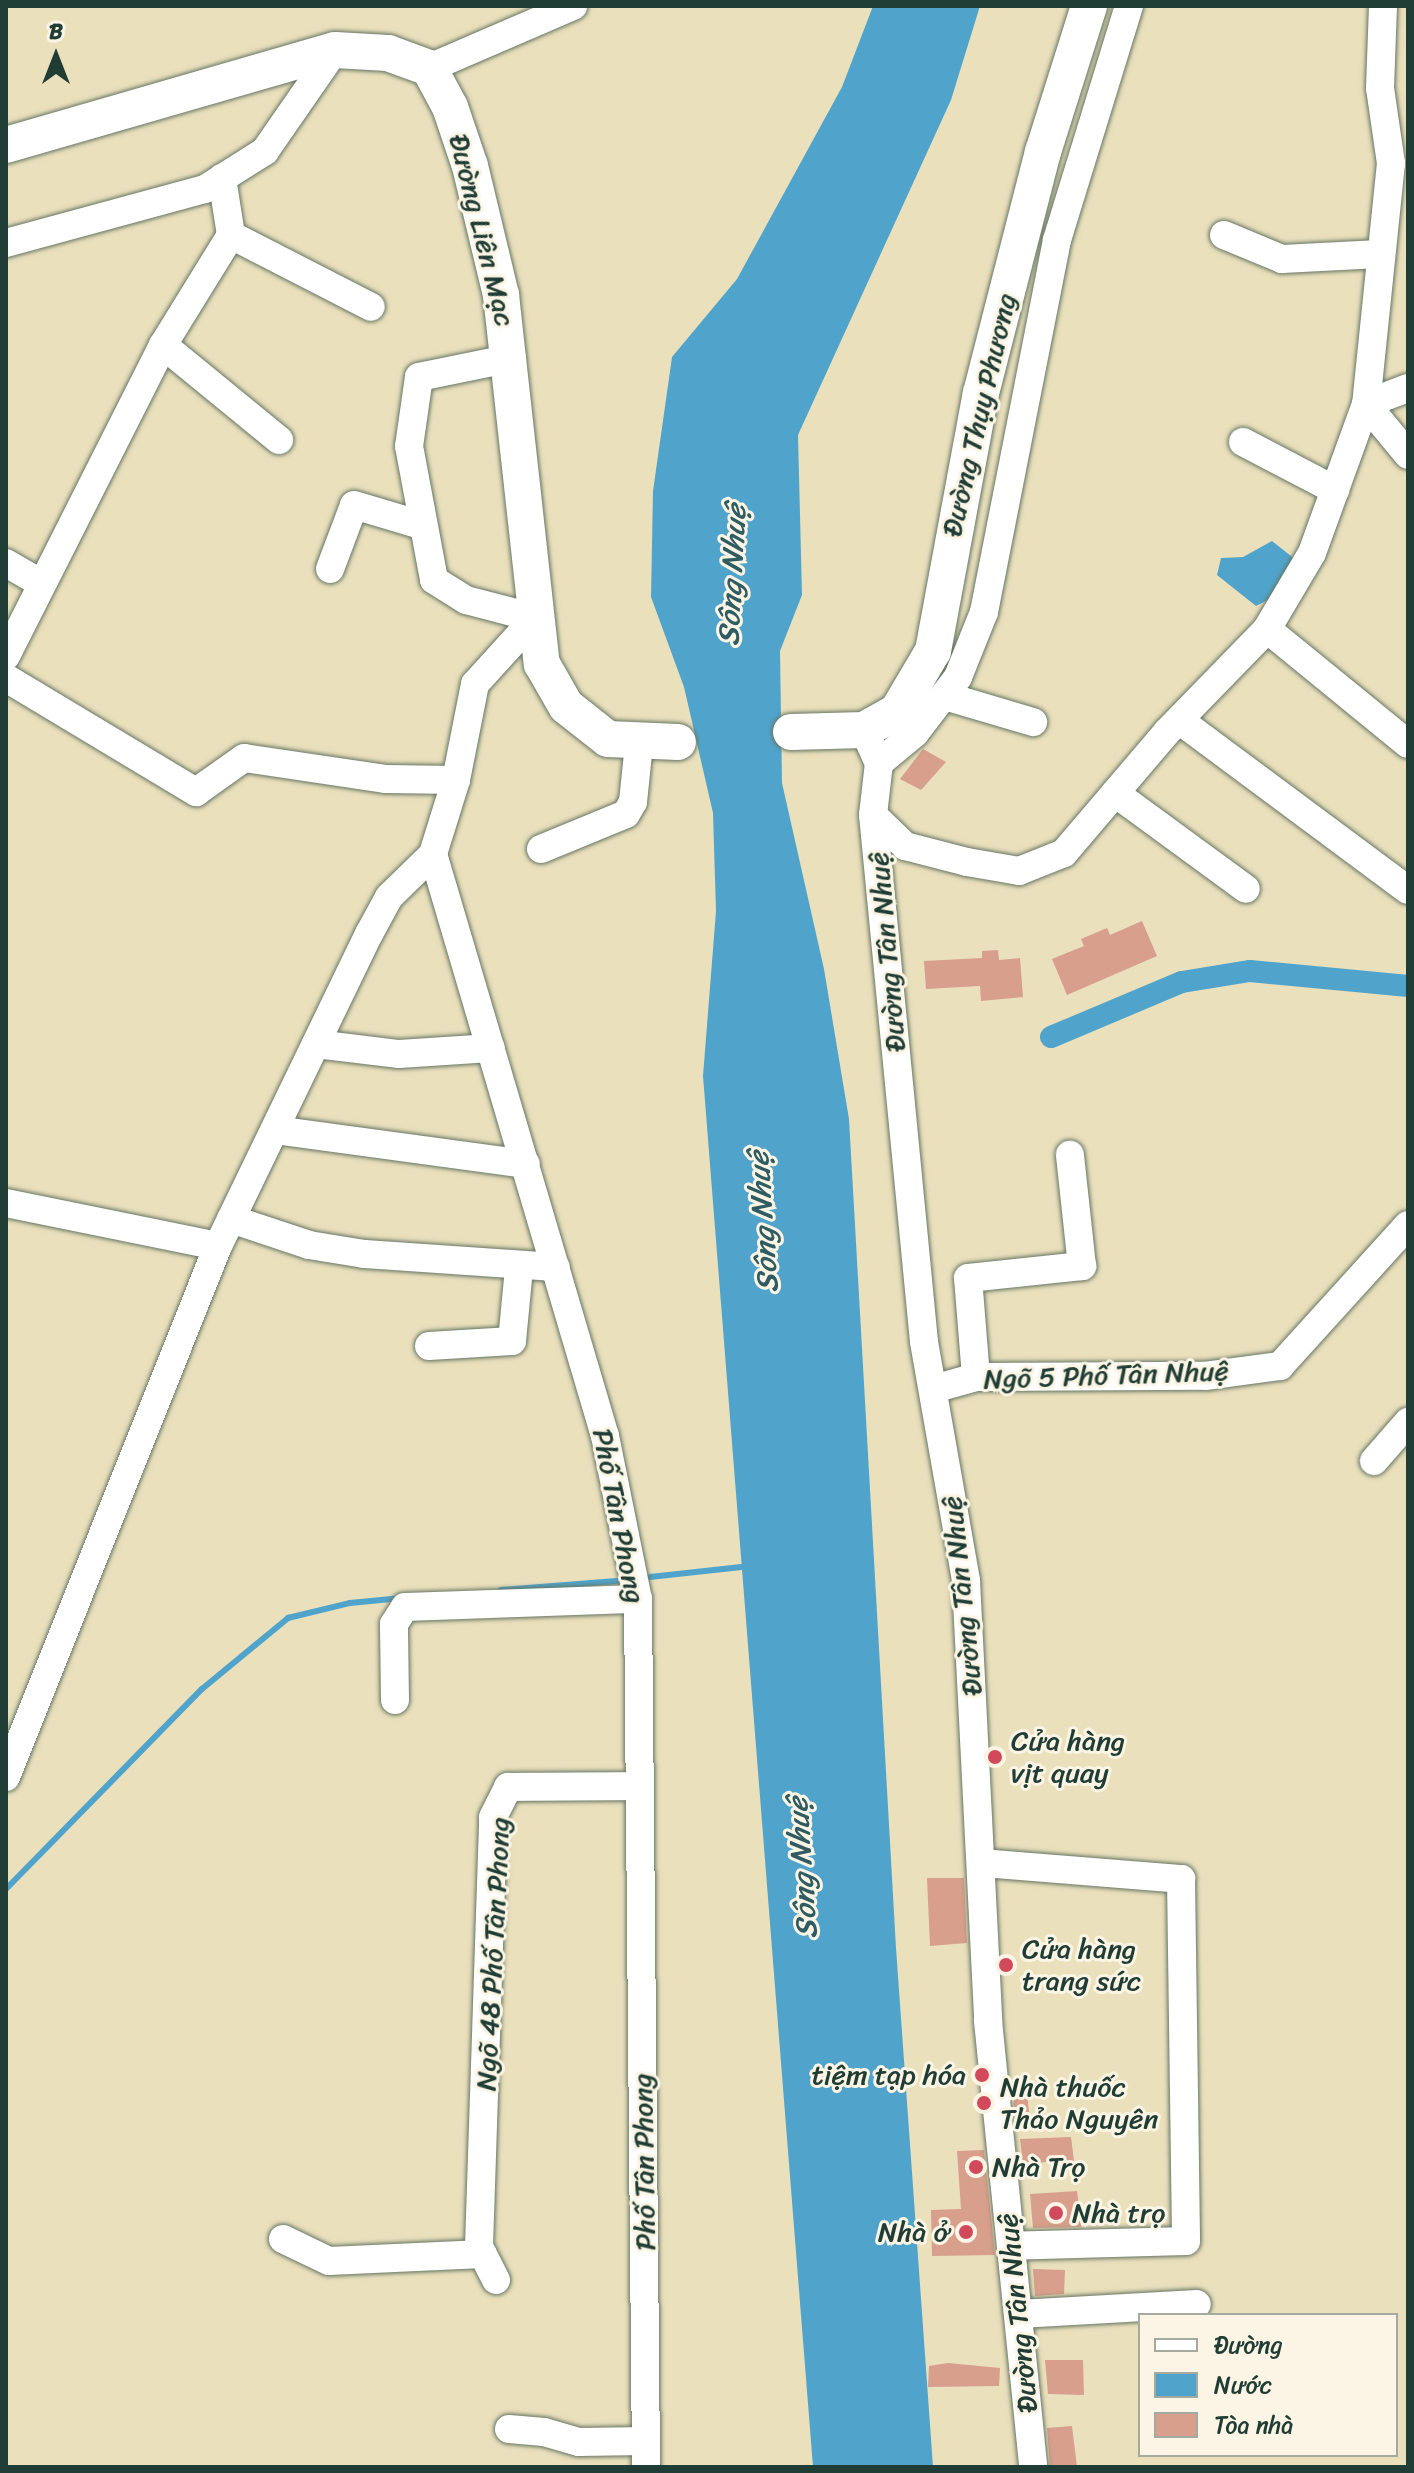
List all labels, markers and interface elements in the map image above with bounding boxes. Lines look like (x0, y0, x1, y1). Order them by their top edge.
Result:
text: B (49, 12, 63, 51)
north arrow (16, 16, 96, 96)
street label: Đường Liên Mạc (442, 131, 522, 329)
street label: Đường Thụy Phương (935, 290, 1023, 540)
water label: Sông Nhuệ (710, 504, 754, 646)
street label: Đường Tân Nhuệ (862, 851, 912, 1053)
water label: Sông Nhuệ (740, 1150, 786, 1294)
street label: Ngõ 5 Phố Tân Nhuệ (983, 1354, 1229, 1396)
street label: Phố Tân Phong (586, 1426, 652, 1606)
street label: Đường Tân Nhuệ (935, 1495, 989, 1697)
place label: Cửa hàng vịt quay (1011, 1724, 1125, 1790)
marker: Cửa hàng vịt quay (986, 1748, 1004, 1766)
water label: Sông Nhuệ (779, 1796, 825, 1940)
street label: Ngõ 48 Phố Tân Phong (469, 1816, 517, 2092)
place label: Cửa hàng trang sức (1022, 1932, 1141, 1998)
marker: Cửa hàng trang sức (997, 1956, 1015, 1974)
place label: tiệm tạp hóa (812, 2058, 966, 2092)
marker: tiệm tạp hóa (973, 2066, 991, 2084)
place label: Nhà thuốc Thảo Nguyên (1000, 2070, 1158, 2136)
street label: Phố Tân Phong (626, 2073, 662, 2251)
marker: Nhà thuốc Thảo Nguyên (975, 2094, 993, 2112)
place label: Nhà Trọ (992, 2150, 1086, 2184)
marker: Nhà Trọ (967, 2158, 985, 2176)
place label: Nhà trọ (1072, 2196, 1165, 2230)
marker: Nhà trọ (1047, 2204, 1065, 2222)
street label: Đường Tân Nhuệ (991, 2212, 1045, 2414)
place label: Nhà ở (878, 2215, 950, 2249)
marker: Nhà ở (957, 2223, 975, 2241)
legend (1138, 2313, 1398, 2457)
text: Đường (1214, 2324, 1283, 2366)
text: Nước (1214, 2364, 1272, 2406)
text: Tòa nhà (1214, 2404, 1293, 2446)

